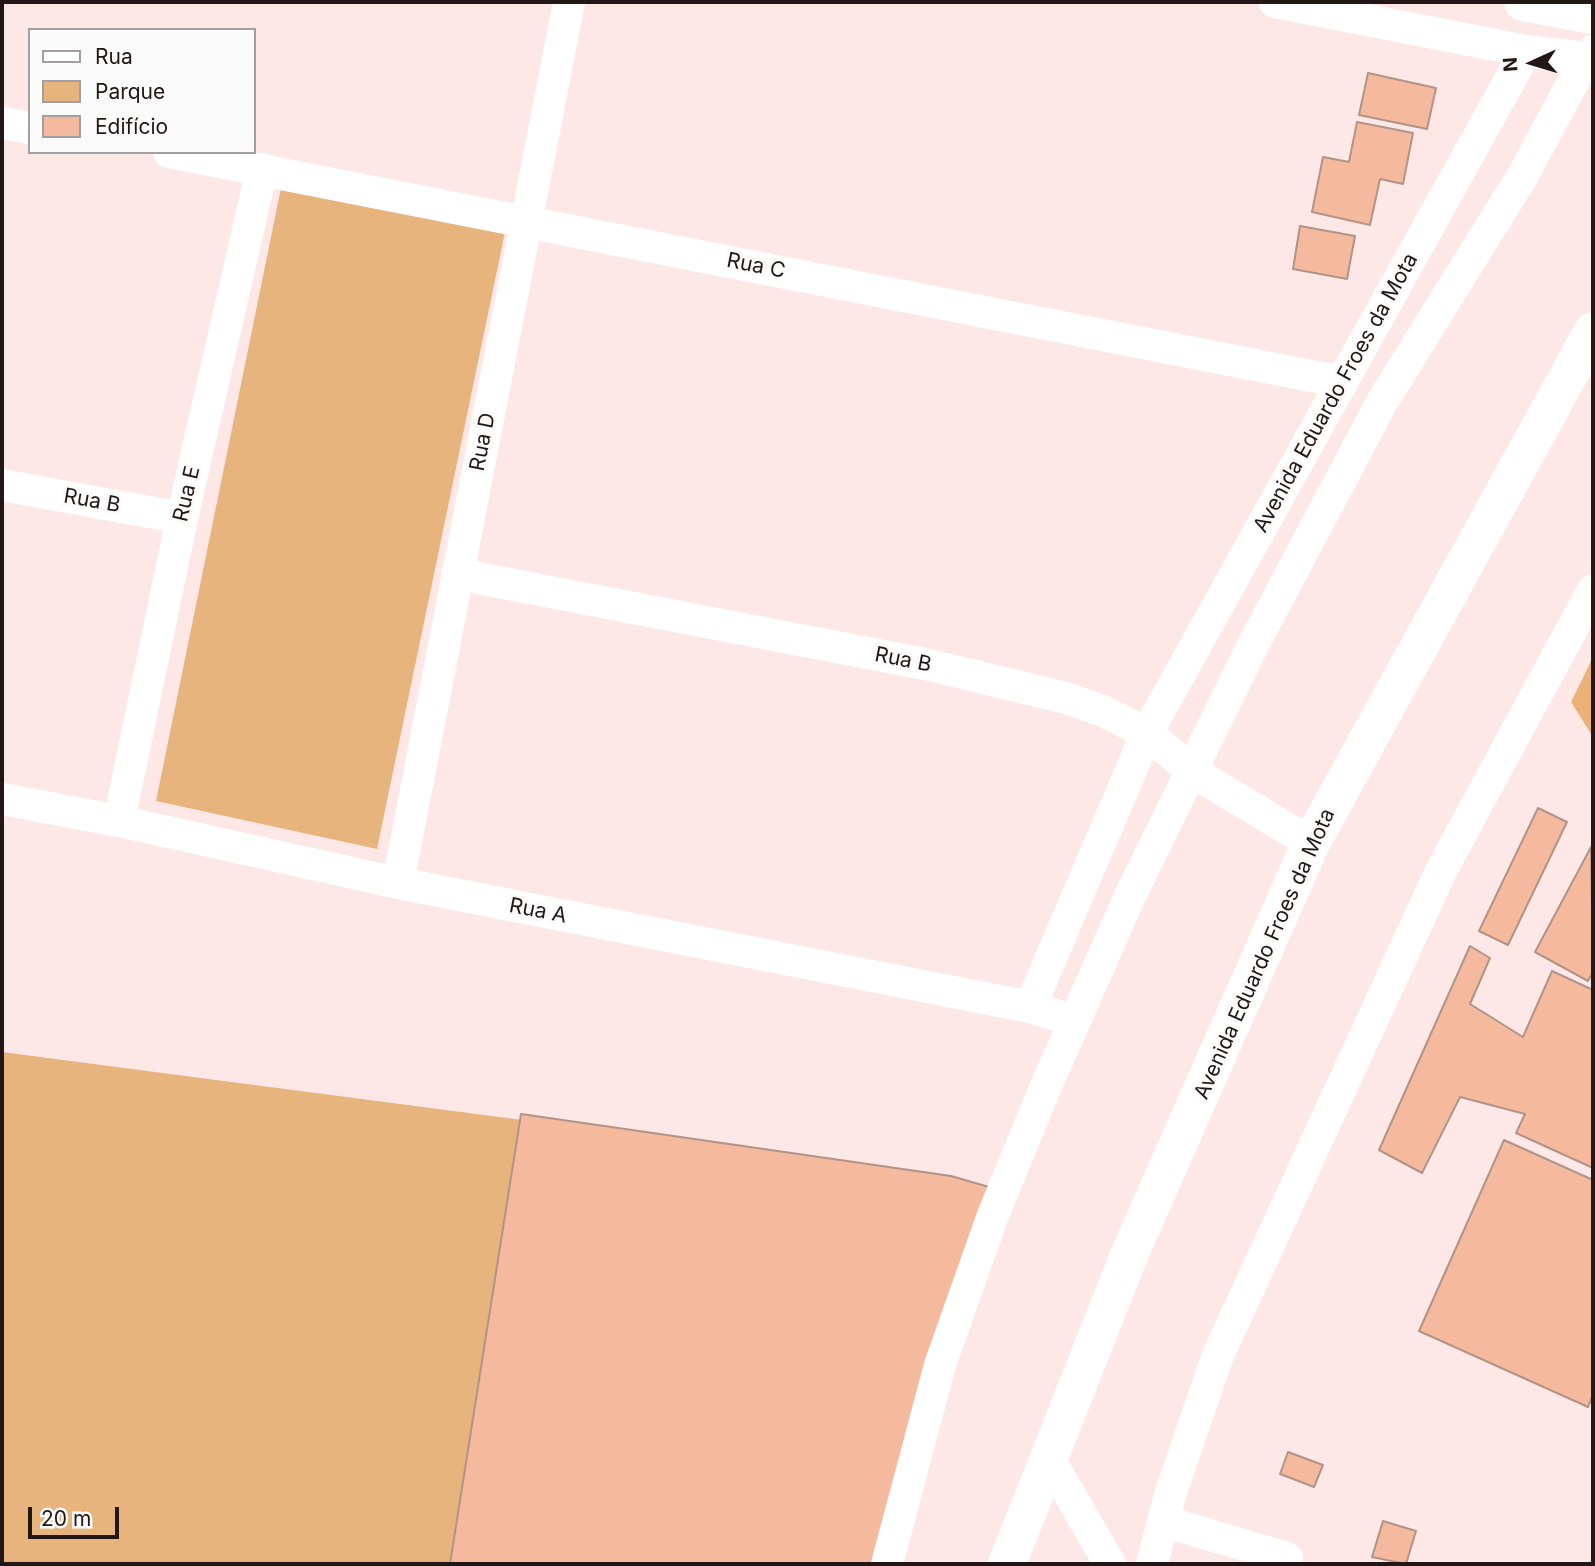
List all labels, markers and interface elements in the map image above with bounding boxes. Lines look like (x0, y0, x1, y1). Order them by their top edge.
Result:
legend (28, 28, 256, 154)
north arrow (1497, 28, 1567, 98)
text: Rua (95, 44, 133, 69)
text: N (1499, 56, 1523, 73)
text: Parque (95, 79, 165, 104)
text: Edifício (95, 114, 168, 139)
street label: Rua C (725, 248, 787, 284)
street label: Avenida Eduardo Froes da Mota (1249, 249, 1423, 537)
street label: Rua D (465, 411, 501, 473)
street label: Rua E (168, 464, 206, 524)
street label: Rua B (62, 484, 122, 518)
street label: Rua B (872, 642, 934, 678)
street label: Avenida Eduardo Froes da Mota (1189, 805, 1341, 1103)
street label: Rua A (507, 893, 569, 929)
scale bar (32, 1492, 122, 1536)
text: 20 m (41, 1506, 91, 1531)

